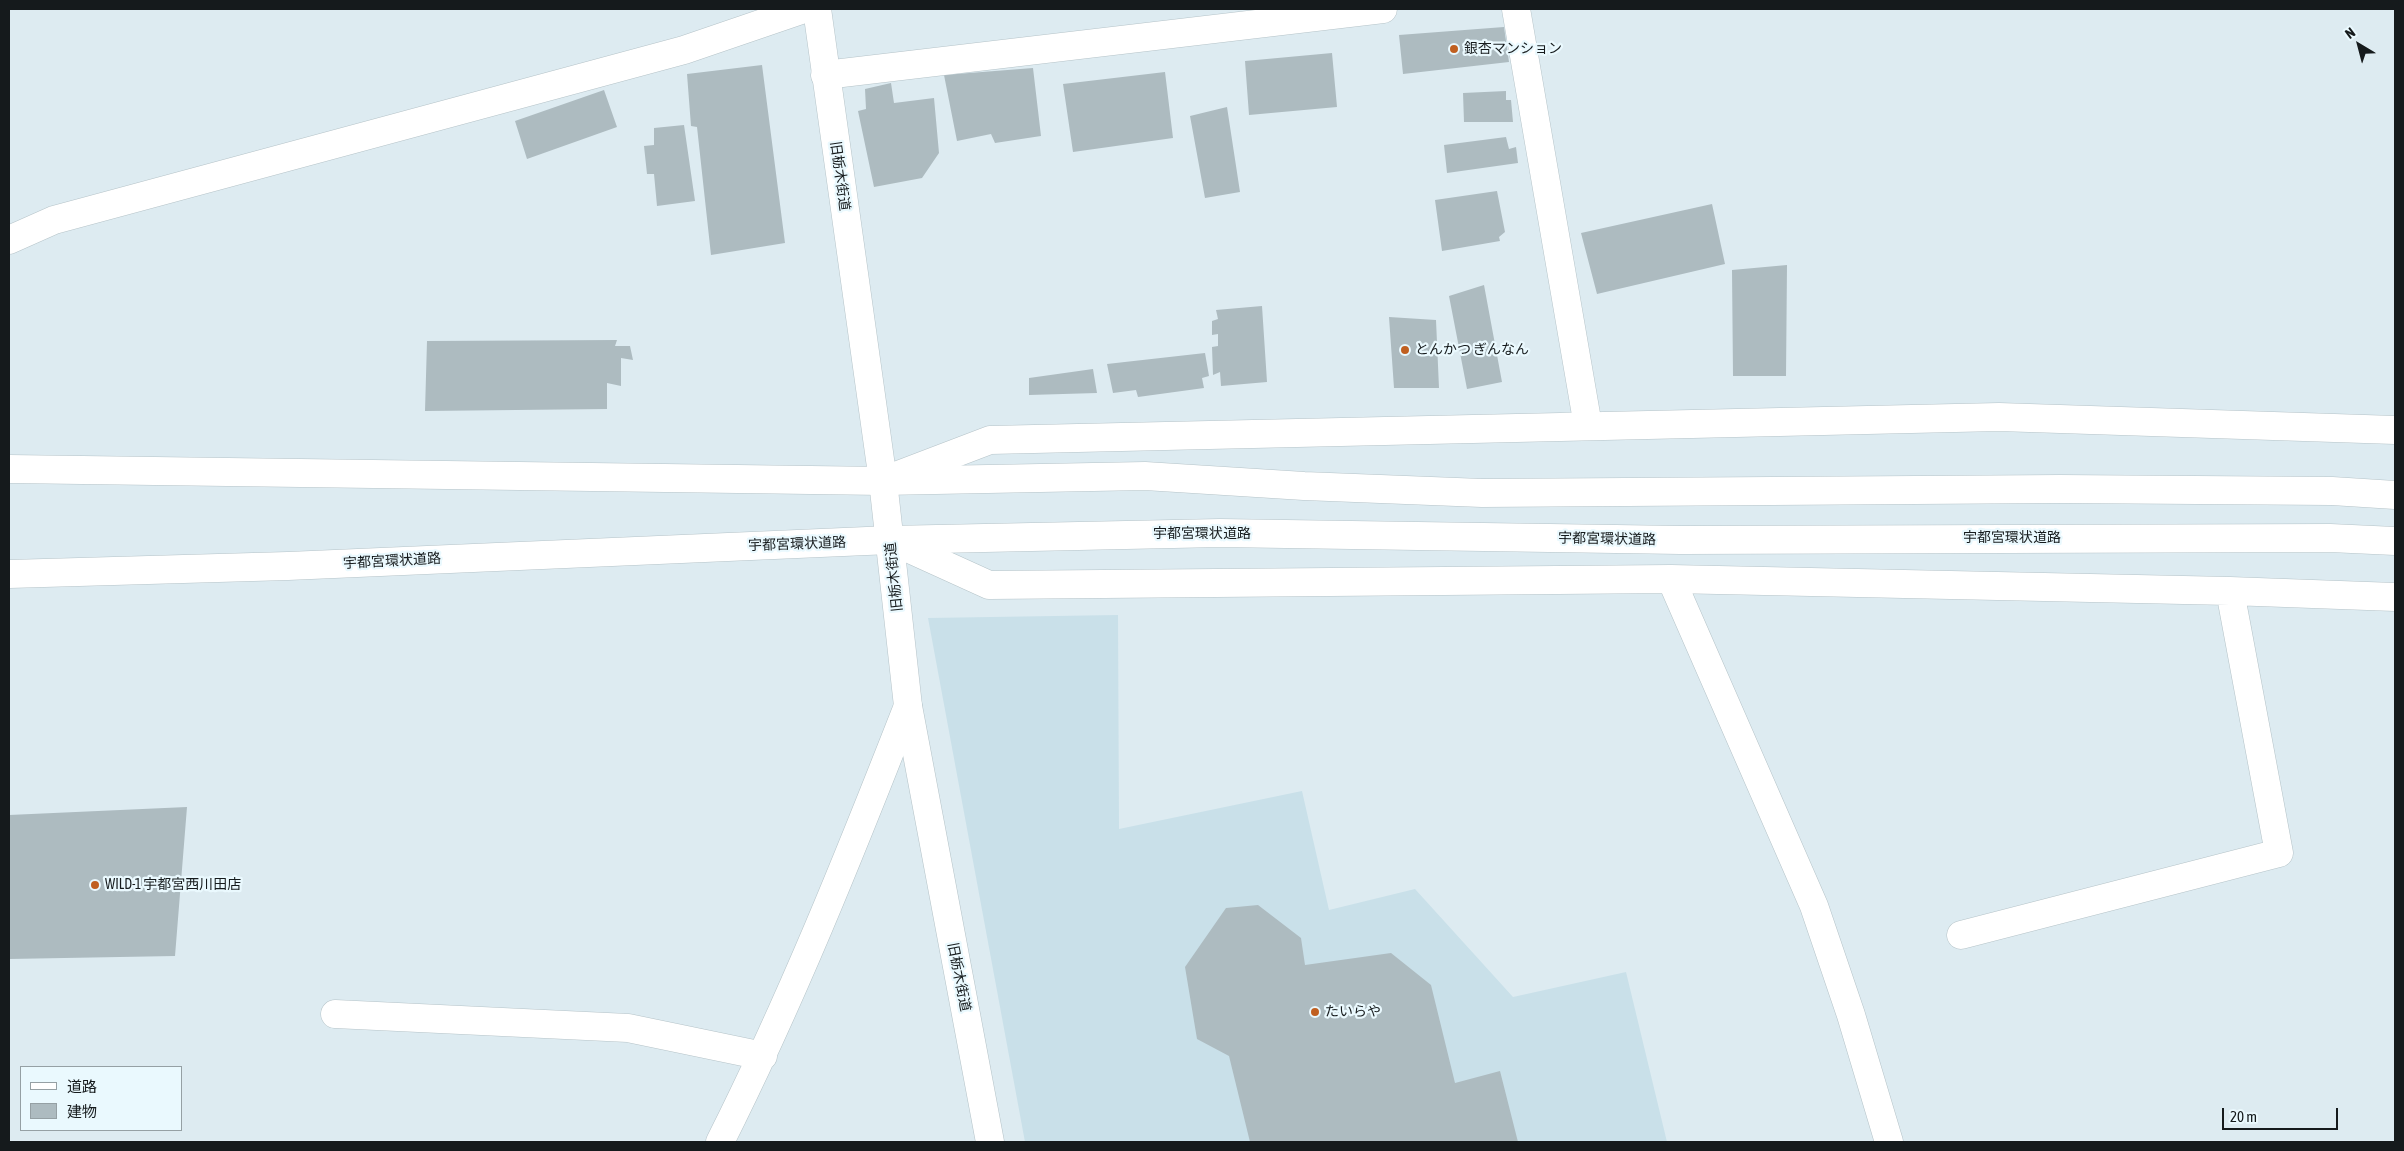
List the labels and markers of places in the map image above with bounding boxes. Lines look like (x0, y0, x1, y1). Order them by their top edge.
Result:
place label: 銀杏マンション (1464, 41, 1562, 57)
marker: 銀杏マンション (1448, 43, 1460, 55)
place label: とんかつ ぎんなん (1415, 342, 1529, 358)
marker: とんかつ ぎんなん (1399, 344, 1411, 356)
place label: WILD-1 宇都宮西川田店 (105, 877, 241, 893)
marker: WILD-1 宇都宮西川田店 (89, 879, 101, 891)
place label: たいらや (1325, 1004, 1381, 1020)
marker: たいらや (1309, 1006, 1321, 1018)

